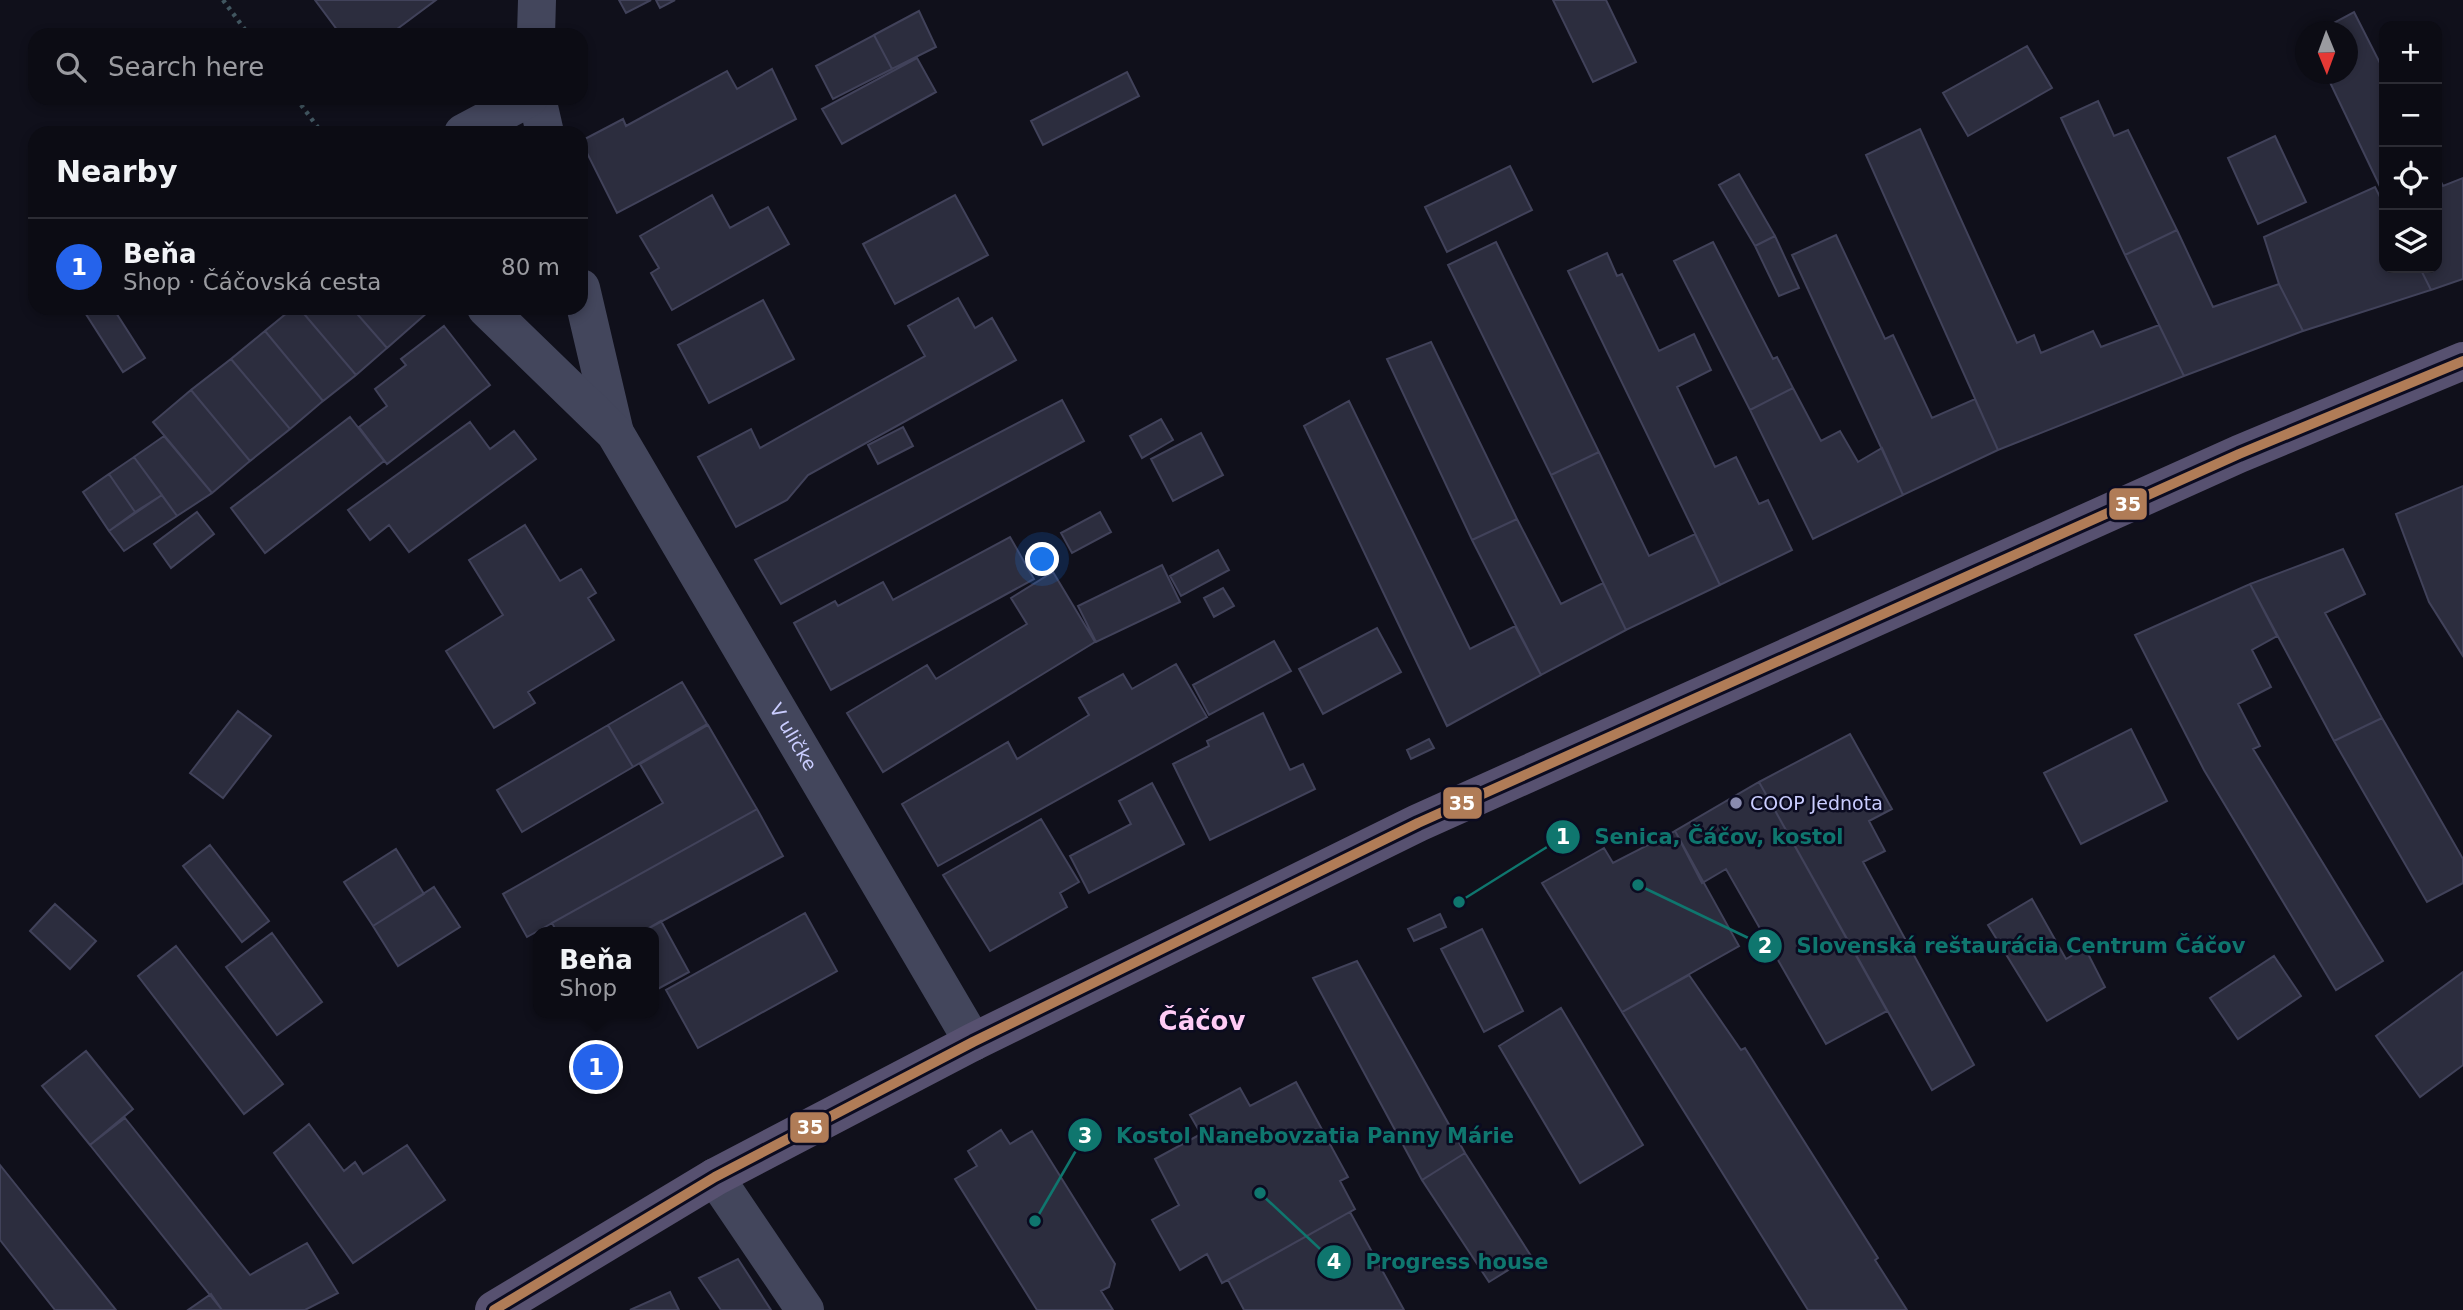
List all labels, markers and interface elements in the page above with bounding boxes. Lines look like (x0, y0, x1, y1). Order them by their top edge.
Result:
north arrow (2295, 21, 2358, 84)
map controls (2379, 21, 2442, 273)
button: + (2379, 21, 2442, 84)
search box (28, 28, 588, 105)
icon: search (52, 48, 90, 86)
text: Search here (108, 52, 264, 82)
button: − (2379, 84, 2442, 147)
button: locate (2379, 147, 2442, 210)
text: Nearby (56, 154, 178, 189)
button: layers (2379, 210, 2442, 273)
text: Beňa (123, 239, 197, 269)
text: 1 (71, 254, 87, 280)
text: 80 m (501, 254, 560, 280)
text: Shop · Čáčovská cesta (123, 269, 381, 295)
line badge: 35 (2108, 487, 2148, 521)
text: 35 (2115, 493, 2141, 515)
your location (1025, 542, 1059, 576)
street label: V uličke (765, 699, 822, 774)
line badge: 35 (1442, 786, 1483, 820)
text: 35 (1449, 792, 1475, 814)
place label: COOP Jednota (1750, 792, 1883, 814)
marker: COOP Jednota (1728, 795, 1744, 811)
callout: Senica, Čáčov, kostol (1546, 816, 1858, 858)
text: Senica, Čáčov, kostol (1594, 824, 1844, 849)
text: 1 (1556, 825, 1570, 849)
callout: Slovenská reštaurácia Centrum Čáčov (1747, 925, 2259, 967)
popup (533, 927, 659, 1018)
text: Slovenská reštaurácia Centrum Čáčov (1797, 933, 2246, 958)
text: 2 (1758, 934, 1772, 958)
text: Beňa (559, 945, 633, 975)
text: Shop (559, 975, 617, 1001)
district label: Čáčov (1159, 1005, 1245, 1036)
pin: 1 (573, 1041, 619, 1093)
line badge: 35 (789, 1111, 830, 1144)
callout: Kostol Nanebovzatia Panny Márie (1067, 1114, 1528, 1156)
text: 35 (797, 1116, 823, 1138)
text: 3 (1078, 1124, 1092, 1148)
text: Kostol Nanebovzatia Panny Márie (1116, 1124, 1514, 1148)
callout: Progress house (1317, 1241, 1563, 1283)
text: 4 (1327, 1250, 1341, 1274)
text: Progress house (1365, 1250, 1549, 1274)

